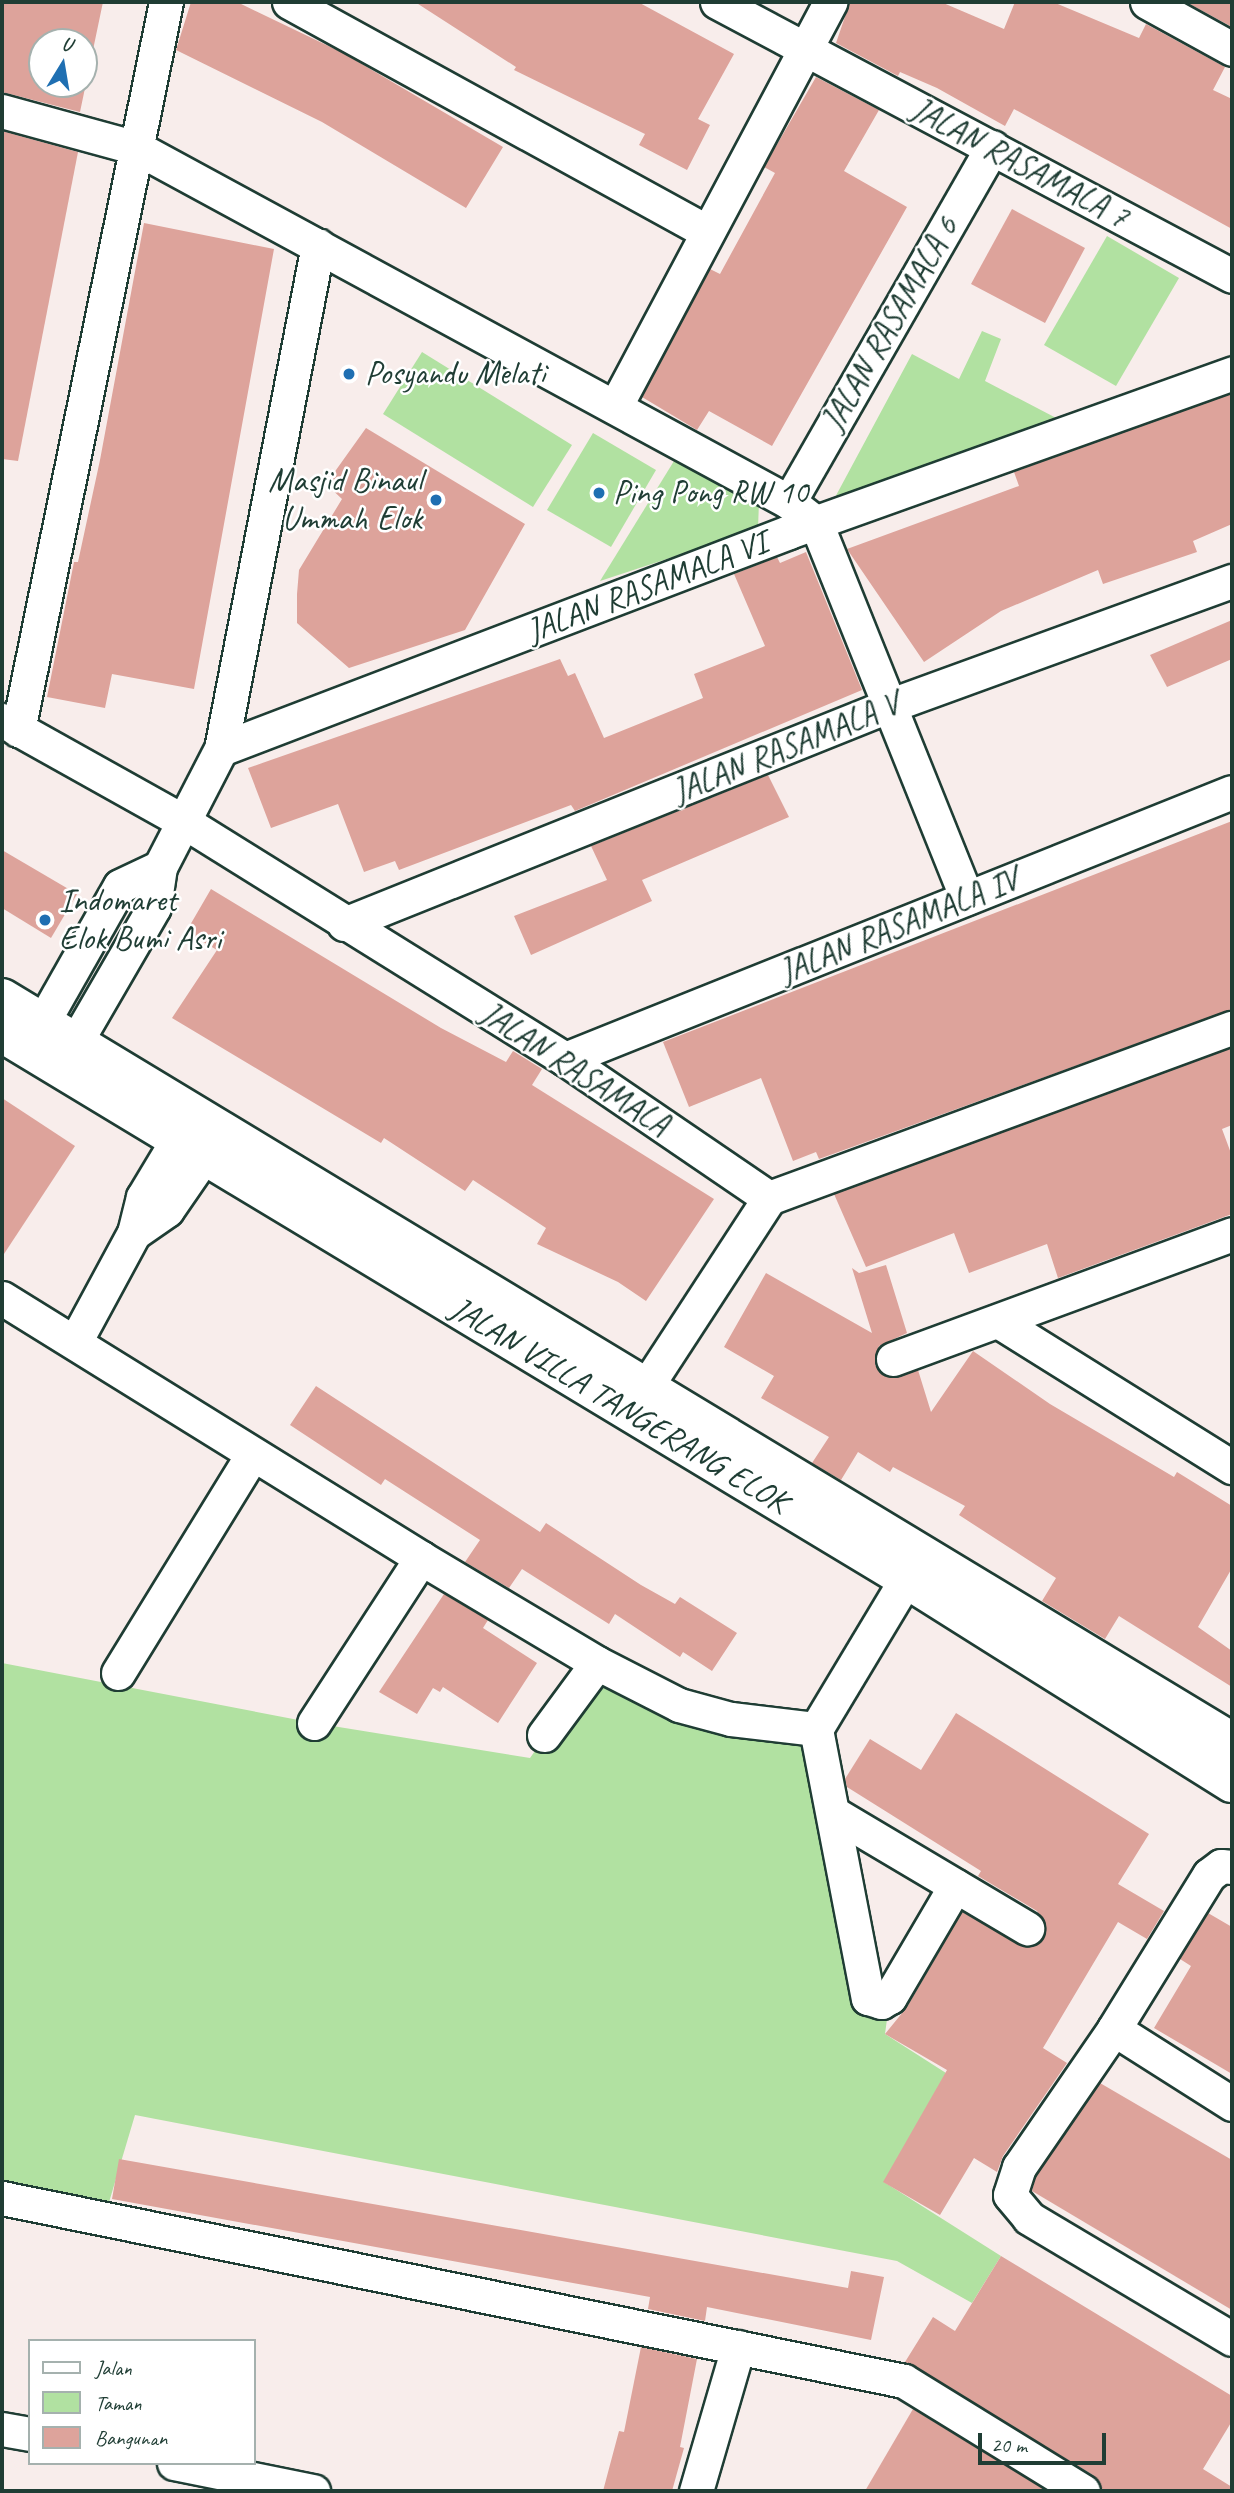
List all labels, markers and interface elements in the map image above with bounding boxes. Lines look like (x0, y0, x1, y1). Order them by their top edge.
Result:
north arrow (28, 28, 98, 98)
text: U (60, 32, 73, 57)
street label: JALAN RASAMALA 7 (905, 89, 1135, 237)
street label: JALAN RASAMALA 6 (813, 211, 967, 437)
place label: Posyandu Melati (365, 354, 545, 394)
marker: Posyandu Melati (339, 364, 359, 384)
place label: Masjid Binaul Ummah Elok (269, 461, 422, 539)
place label: Ping Pong RW 10 (613, 473, 809, 513)
marker: Ping Pong RW 10 (591, 485, 607, 501)
marker: Masjid Binaul Ummah Elok (428, 492, 444, 508)
street label: JALAN RASAMALA VI (522, 523, 772, 651)
street label: JALAN RASAMALA V (667, 685, 905, 811)
street label: JALAN RASAMALA IV (774, 860, 1024, 992)
place label: Indomaret Elok Bumi Asri (59, 881, 221, 959)
marker: Indomaret Elok Bumi Asri (37, 912, 53, 928)
street label: JALAN RASAMALA (474, 994, 676, 1144)
street label: JALAN VILLA TANGERANG ELOK (444, 1289, 794, 1521)
legend (28, 2339, 256, 2465)
text: Jalan (95, 2355, 132, 2381)
text: Taman (95, 2390, 142, 2416)
scale bar (982, 2420, 1110, 2464)
text: Bangunan (95, 2425, 167, 2451)
text: 20 m (991, 2432, 1027, 2458)

